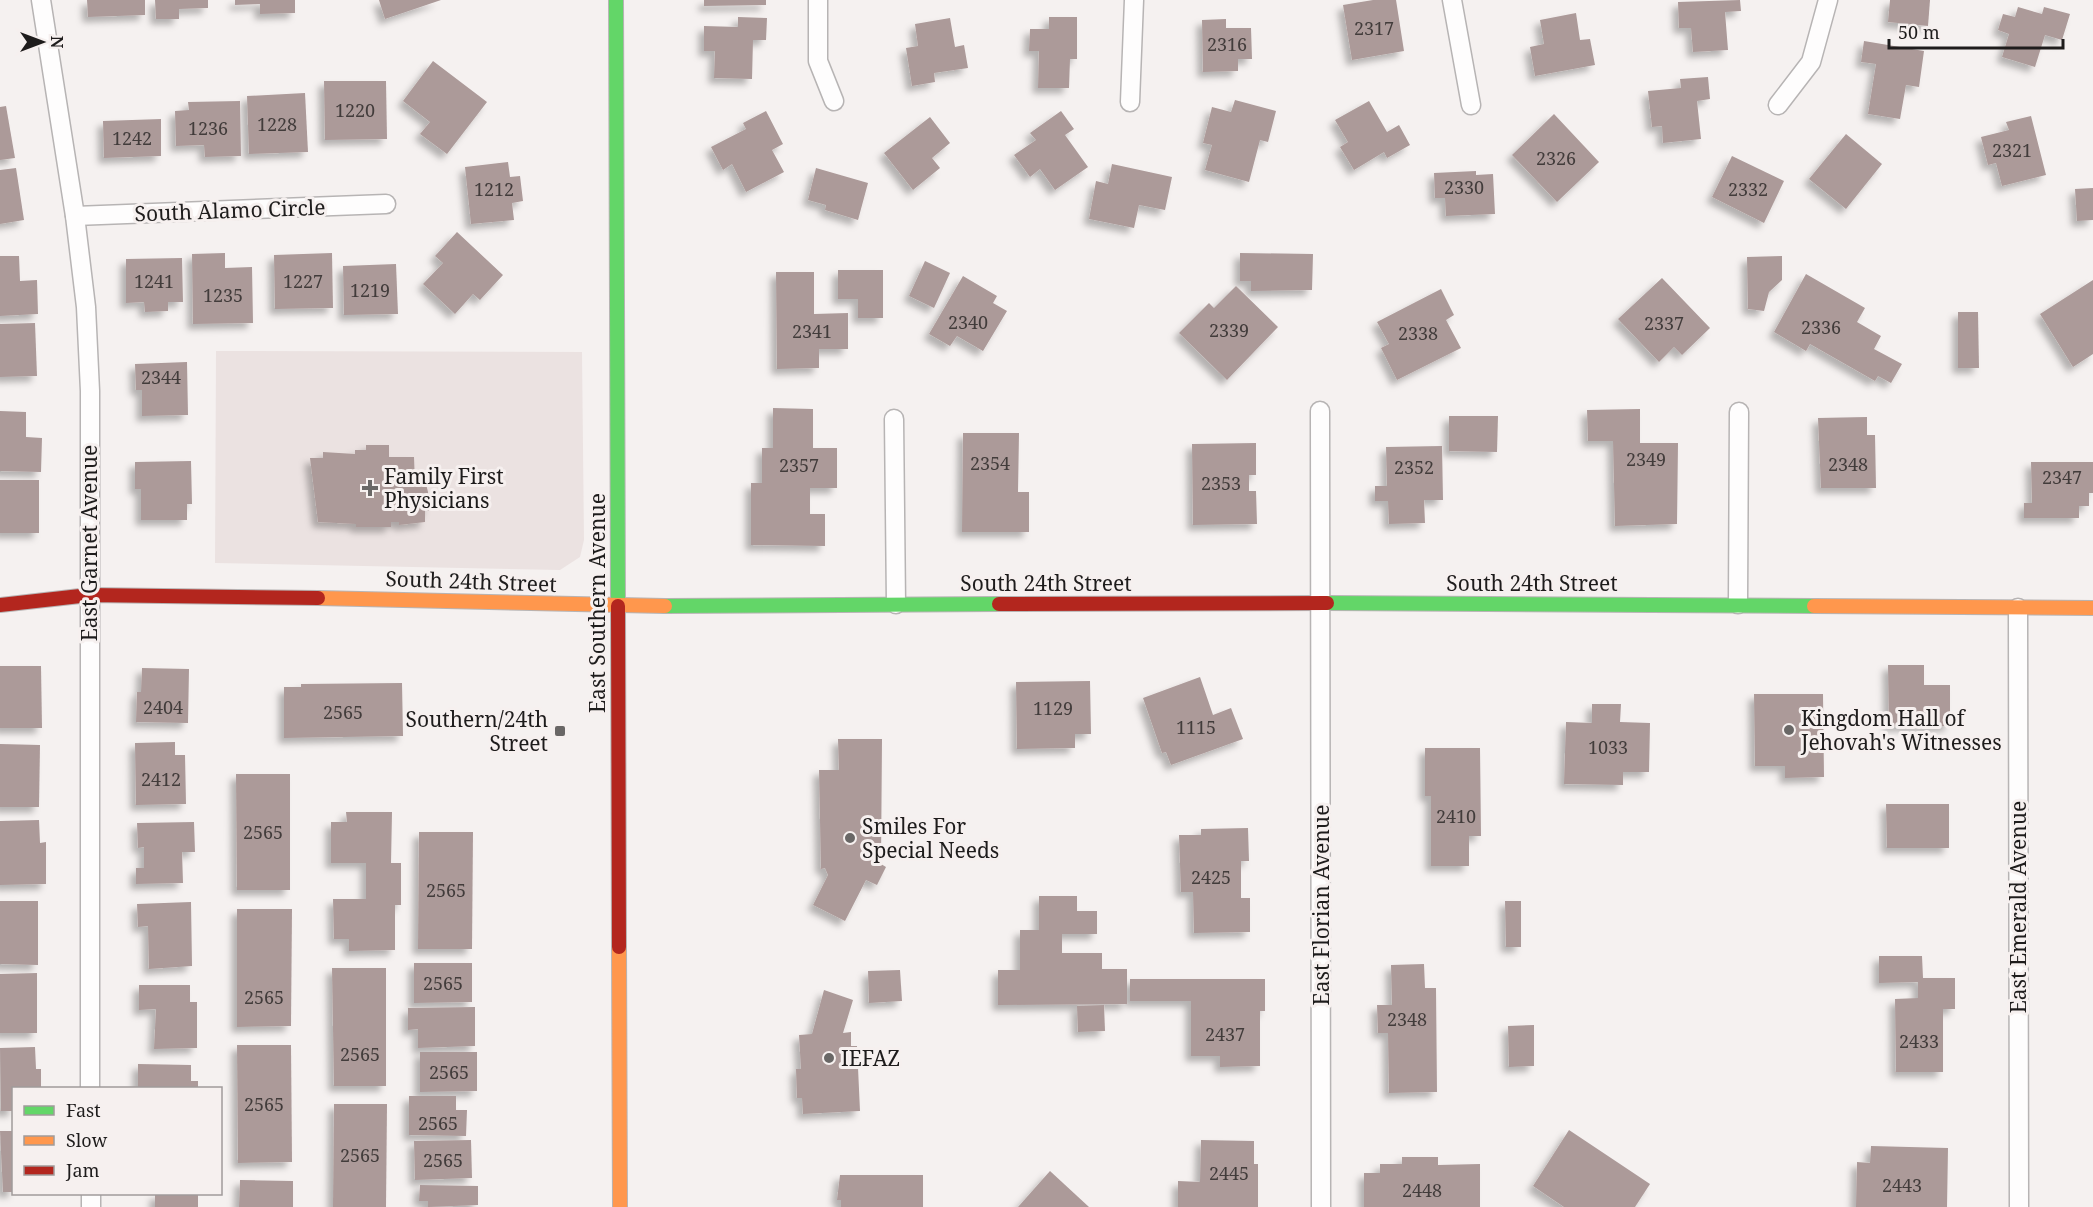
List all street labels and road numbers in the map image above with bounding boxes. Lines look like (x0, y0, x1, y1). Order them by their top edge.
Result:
street label: South Alamo Circle (134, 193, 326, 227)
street label: East Garnet Avenue (75, 445, 103, 641)
street label: East Southern Avenue (583, 493, 611, 713)
street label: South 24th Street (385, 564, 557, 598)
street label: South 24th Street (960, 569, 1132, 597)
street label: South 24th Street (1446, 569, 1618, 597)
street label: East Emerald Avenue (2004, 801, 2032, 1013)
street label: East Florian Avenue (1307, 805, 1335, 1005)

